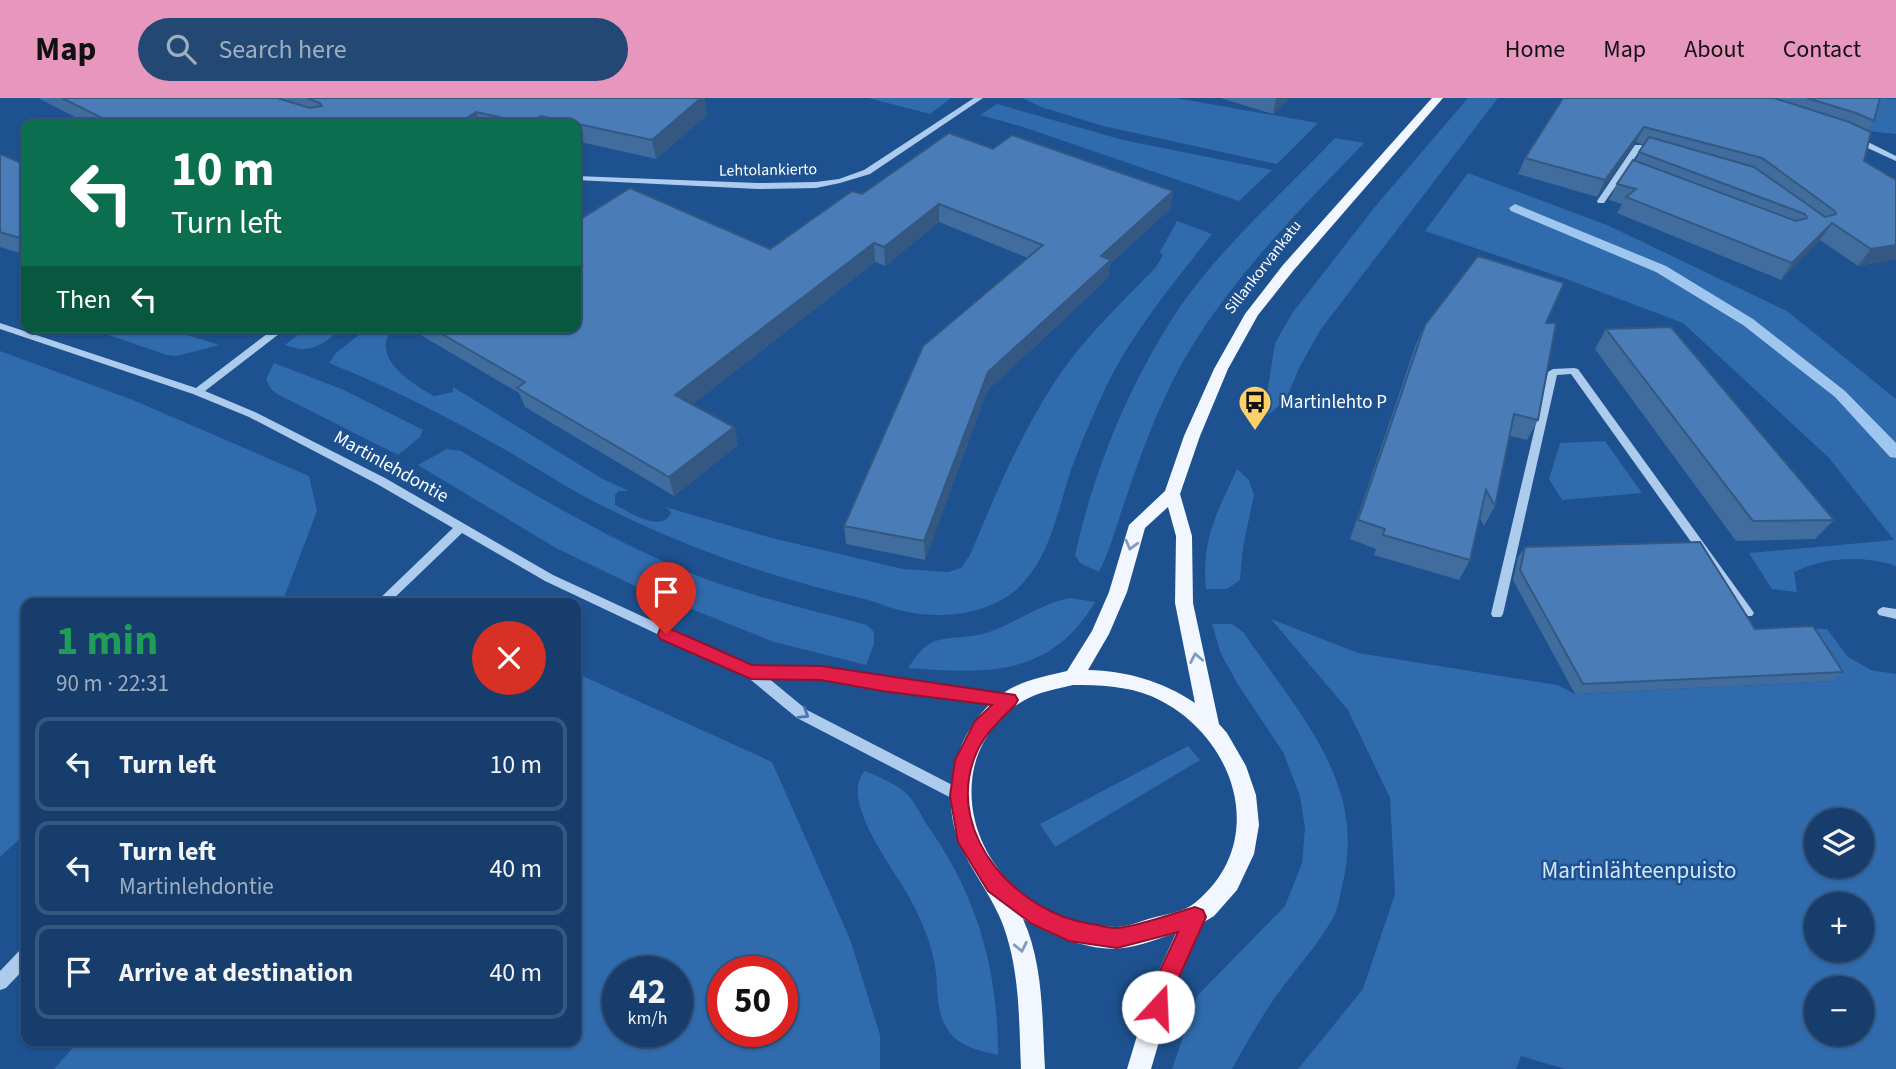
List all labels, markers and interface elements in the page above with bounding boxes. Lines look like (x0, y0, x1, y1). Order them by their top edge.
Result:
search box (138, 18, 628, 81)
text: Map (35, 26, 96, 73)
icon: search (162, 30, 200, 68)
text: Search here (218, 31, 347, 68)
text: Home (1505, 32, 1565, 67)
text: Map (1603, 32, 1646, 67)
text: About (1684, 32, 1745, 67)
text: Contact (1783, 32, 1861, 67)
text: 10 m (171, 135, 275, 205)
icon: left (56, 147, 147, 238)
street label: Lehtolankierto (719, 158, 817, 182)
text: Turn left (171, 200, 282, 246)
street label: Sillankorvankatu (1219, 216, 1307, 318)
icon: left (125, 280, 163, 318)
text: Then (56, 281, 111, 318)
bus stop icon: Martinlehto P (1236, 383, 1274, 432)
place label: Martinlehto P (1280, 389, 1387, 416)
street label: Martinlehdontie (329, 424, 453, 510)
one-way arrow (1125, 539, 1139, 551)
pin (636, 562, 696, 634)
icon: arrive (647, 573, 685, 611)
text: 1 min (56, 611, 158, 671)
button: close (472, 621, 546, 695)
one-way arrow (1189, 652, 1204, 664)
text: 90 m · 22:31 (56, 667, 169, 700)
one-way arrow (797, 706, 810, 719)
icon: left (60, 745, 98, 783)
text: Turn left (119, 746, 216, 783)
text: 10 m (489, 746, 542, 783)
map controls (1804, 808, 1874, 1046)
button: layers (1804, 808, 1874, 878)
text: Turn left (119, 833, 216, 870)
icon: left (60, 849, 98, 887)
text: 40 m (489, 850, 542, 887)
park label: Martinlähteenpuisto (1541, 854, 1737, 887)
text: Martinlehdontie (119, 870, 274, 903)
button: + (1804, 892, 1874, 962)
one-way arrow (1012, 941, 1027, 953)
icon: arrive (60, 953, 98, 991)
text: Arrive at destination (119, 954, 353, 991)
text: 40 m (489, 954, 542, 991)
speed limit sign: 50 (707, 956, 798, 1047)
text: 42 (629, 967, 666, 1017)
position arrow (1121, 970, 1195, 1044)
button: − (1804, 976, 1874, 1046)
text: km/h (628, 1006, 667, 1031)

